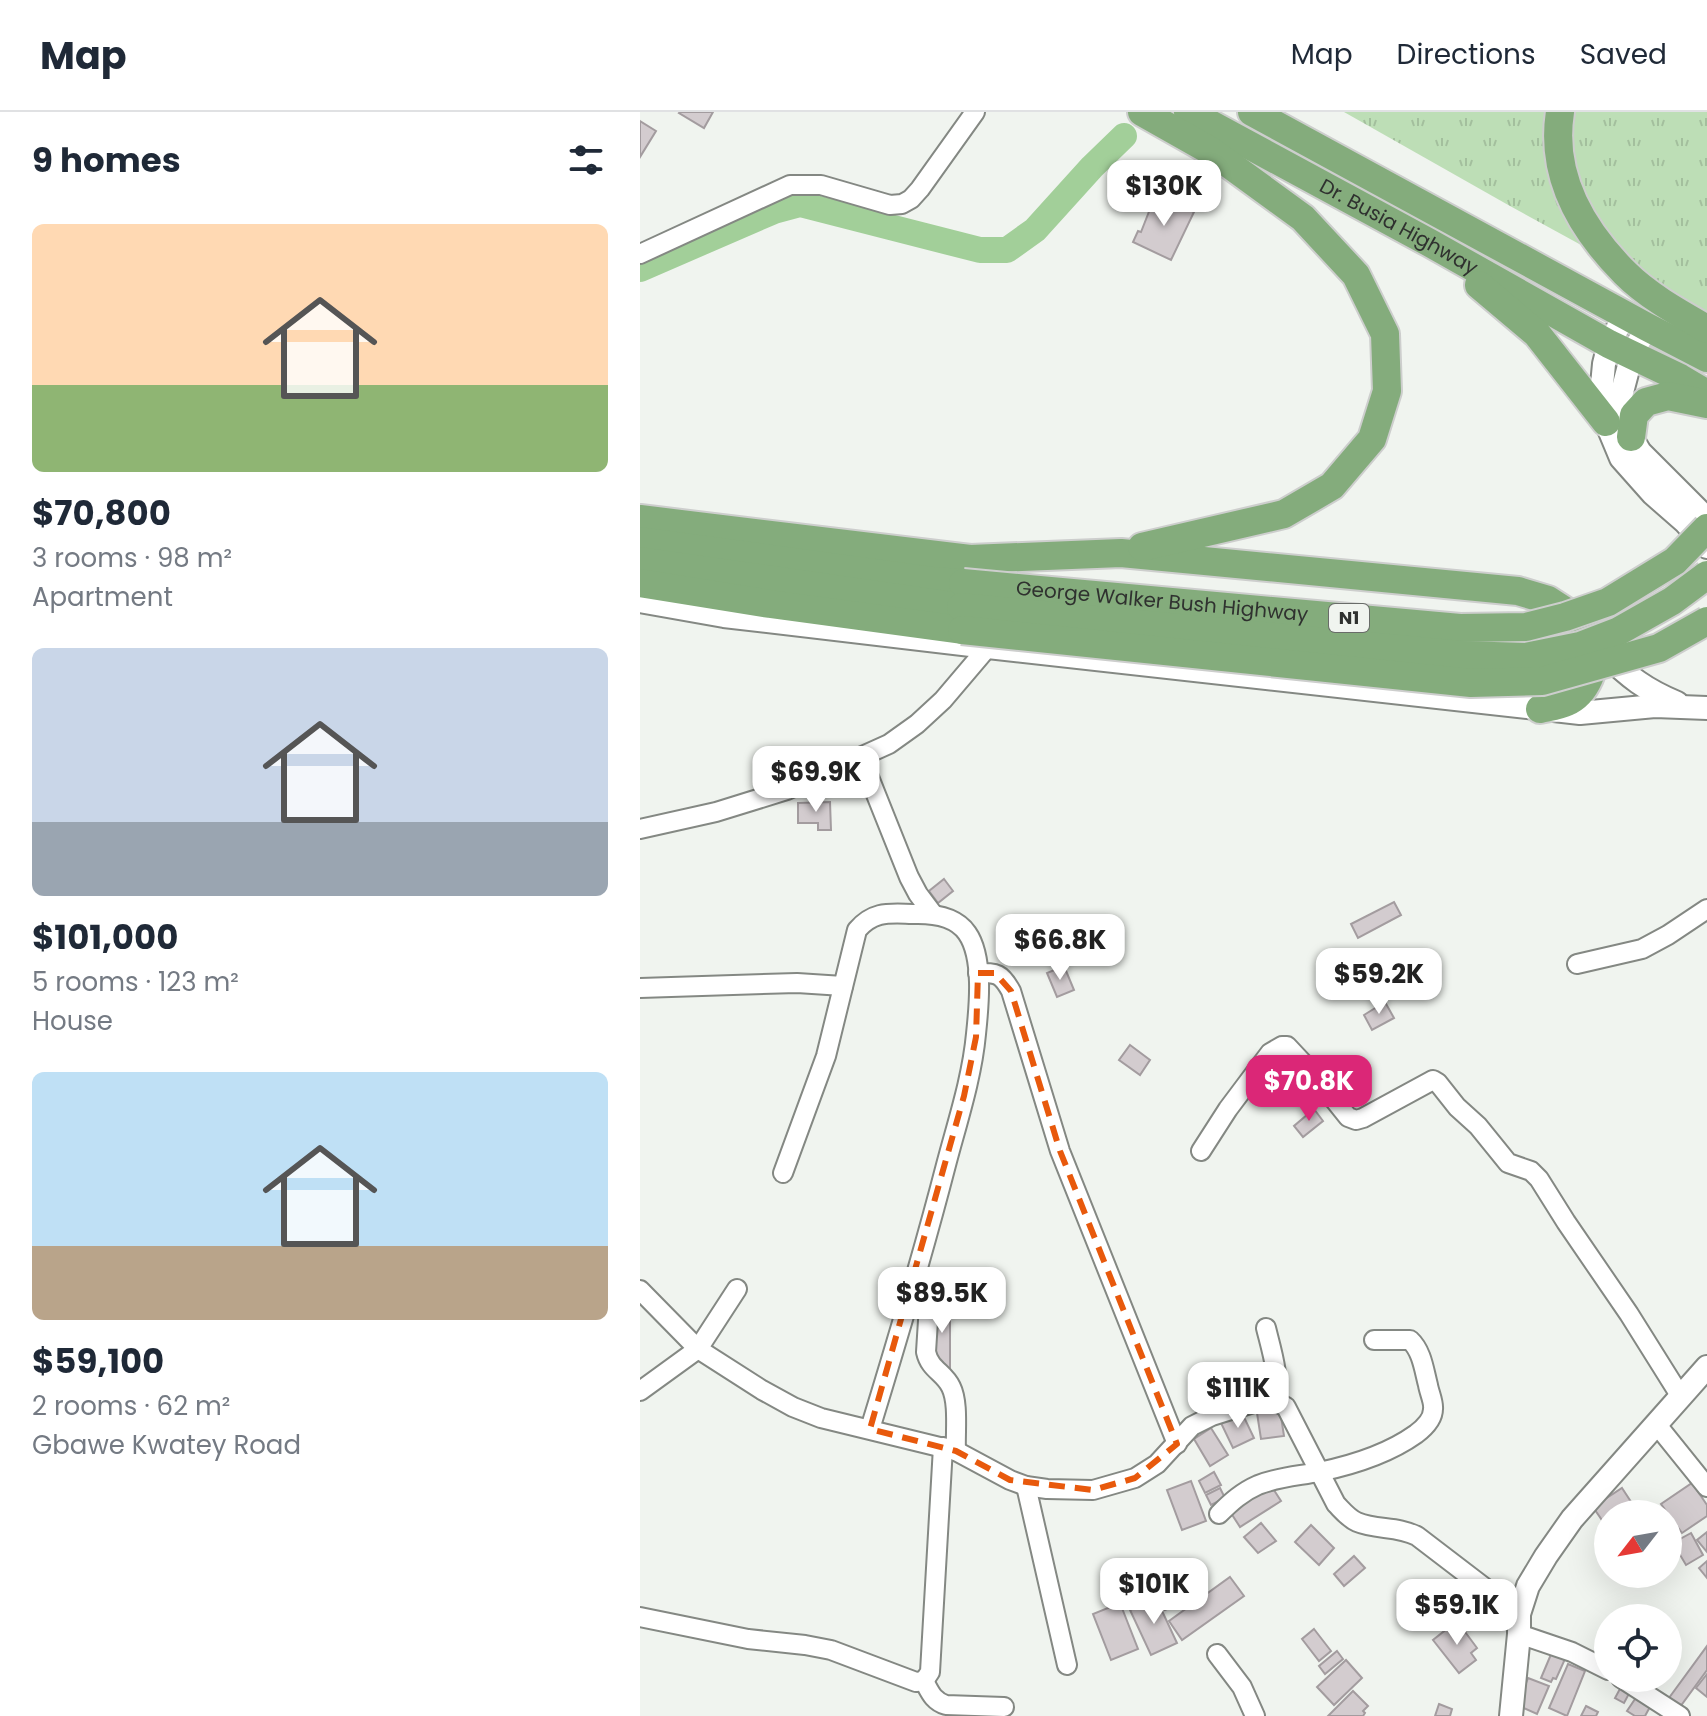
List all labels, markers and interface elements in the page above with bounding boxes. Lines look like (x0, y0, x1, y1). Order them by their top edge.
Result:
text: Map (40, 29, 127, 82)
text: Map (1291, 35, 1353, 74)
text: Directions (1397, 35, 1536, 74)
text: Saved (1580, 35, 1667, 74)
text: 9 homes (32, 136, 181, 184)
icon: filters (564, 138, 608, 182)
pin: $130K (1108, 160, 1220, 228)
text: $130K (1125, 168, 1203, 204)
street label: Dr. Busia Highway (1315, 172, 1483, 281)
icon: home (248, 276, 392, 420)
text: $70,800 (32, 489, 171, 537)
text: 3 rooms · 98 m² (32, 540, 232, 576)
street label: George Walker Bush Highway (1015, 574, 1309, 628)
text: Apartment (32, 579, 173, 615)
road number: N1 (1329, 604, 1369, 632)
icon: home (248, 700, 392, 844)
pin: $69.9K (751, 746, 881, 814)
text: $69.9K (770, 754, 862, 790)
text: $101,000 (32, 913, 178, 961)
pin: $66.8K (995, 914, 1125, 982)
text: $66.8K (1014, 922, 1106, 958)
pin: $59.2K (1314, 948, 1444, 1016)
text: $59.2K (1334, 956, 1424, 992)
text: 5 rooms · 123 m² (32, 964, 239, 1000)
text: House (32, 1003, 113, 1039)
pin: $70.8K (1244, 1055, 1374, 1123)
text: $70.8K (1264, 1063, 1354, 1099)
icon: home (248, 1124, 392, 1268)
pin: $89.5K (877, 1267, 1007, 1335)
text: $89.5K (896, 1275, 988, 1311)
text: $59,100 (32, 1337, 164, 1385)
pin: $111K (1182, 1362, 1294, 1430)
text: $111K (1206, 1370, 1270, 1406)
text: 2 rooms · 62 m² (32, 1388, 230, 1424)
text: Gbawe Kwatey Road (32, 1427, 301, 1463)
north arrow (1594, 1500, 1682, 1588)
map controls (1594, 1500, 1682, 1692)
pin: $101K (1098, 1558, 1210, 1626)
text: $101K (1118, 1566, 1190, 1602)
pin: $59.1K (1392, 1579, 1522, 1647)
text: $59.1K (1414, 1587, 1500, 1623)
button: locate (1594, 1604, 1682, 1692)

